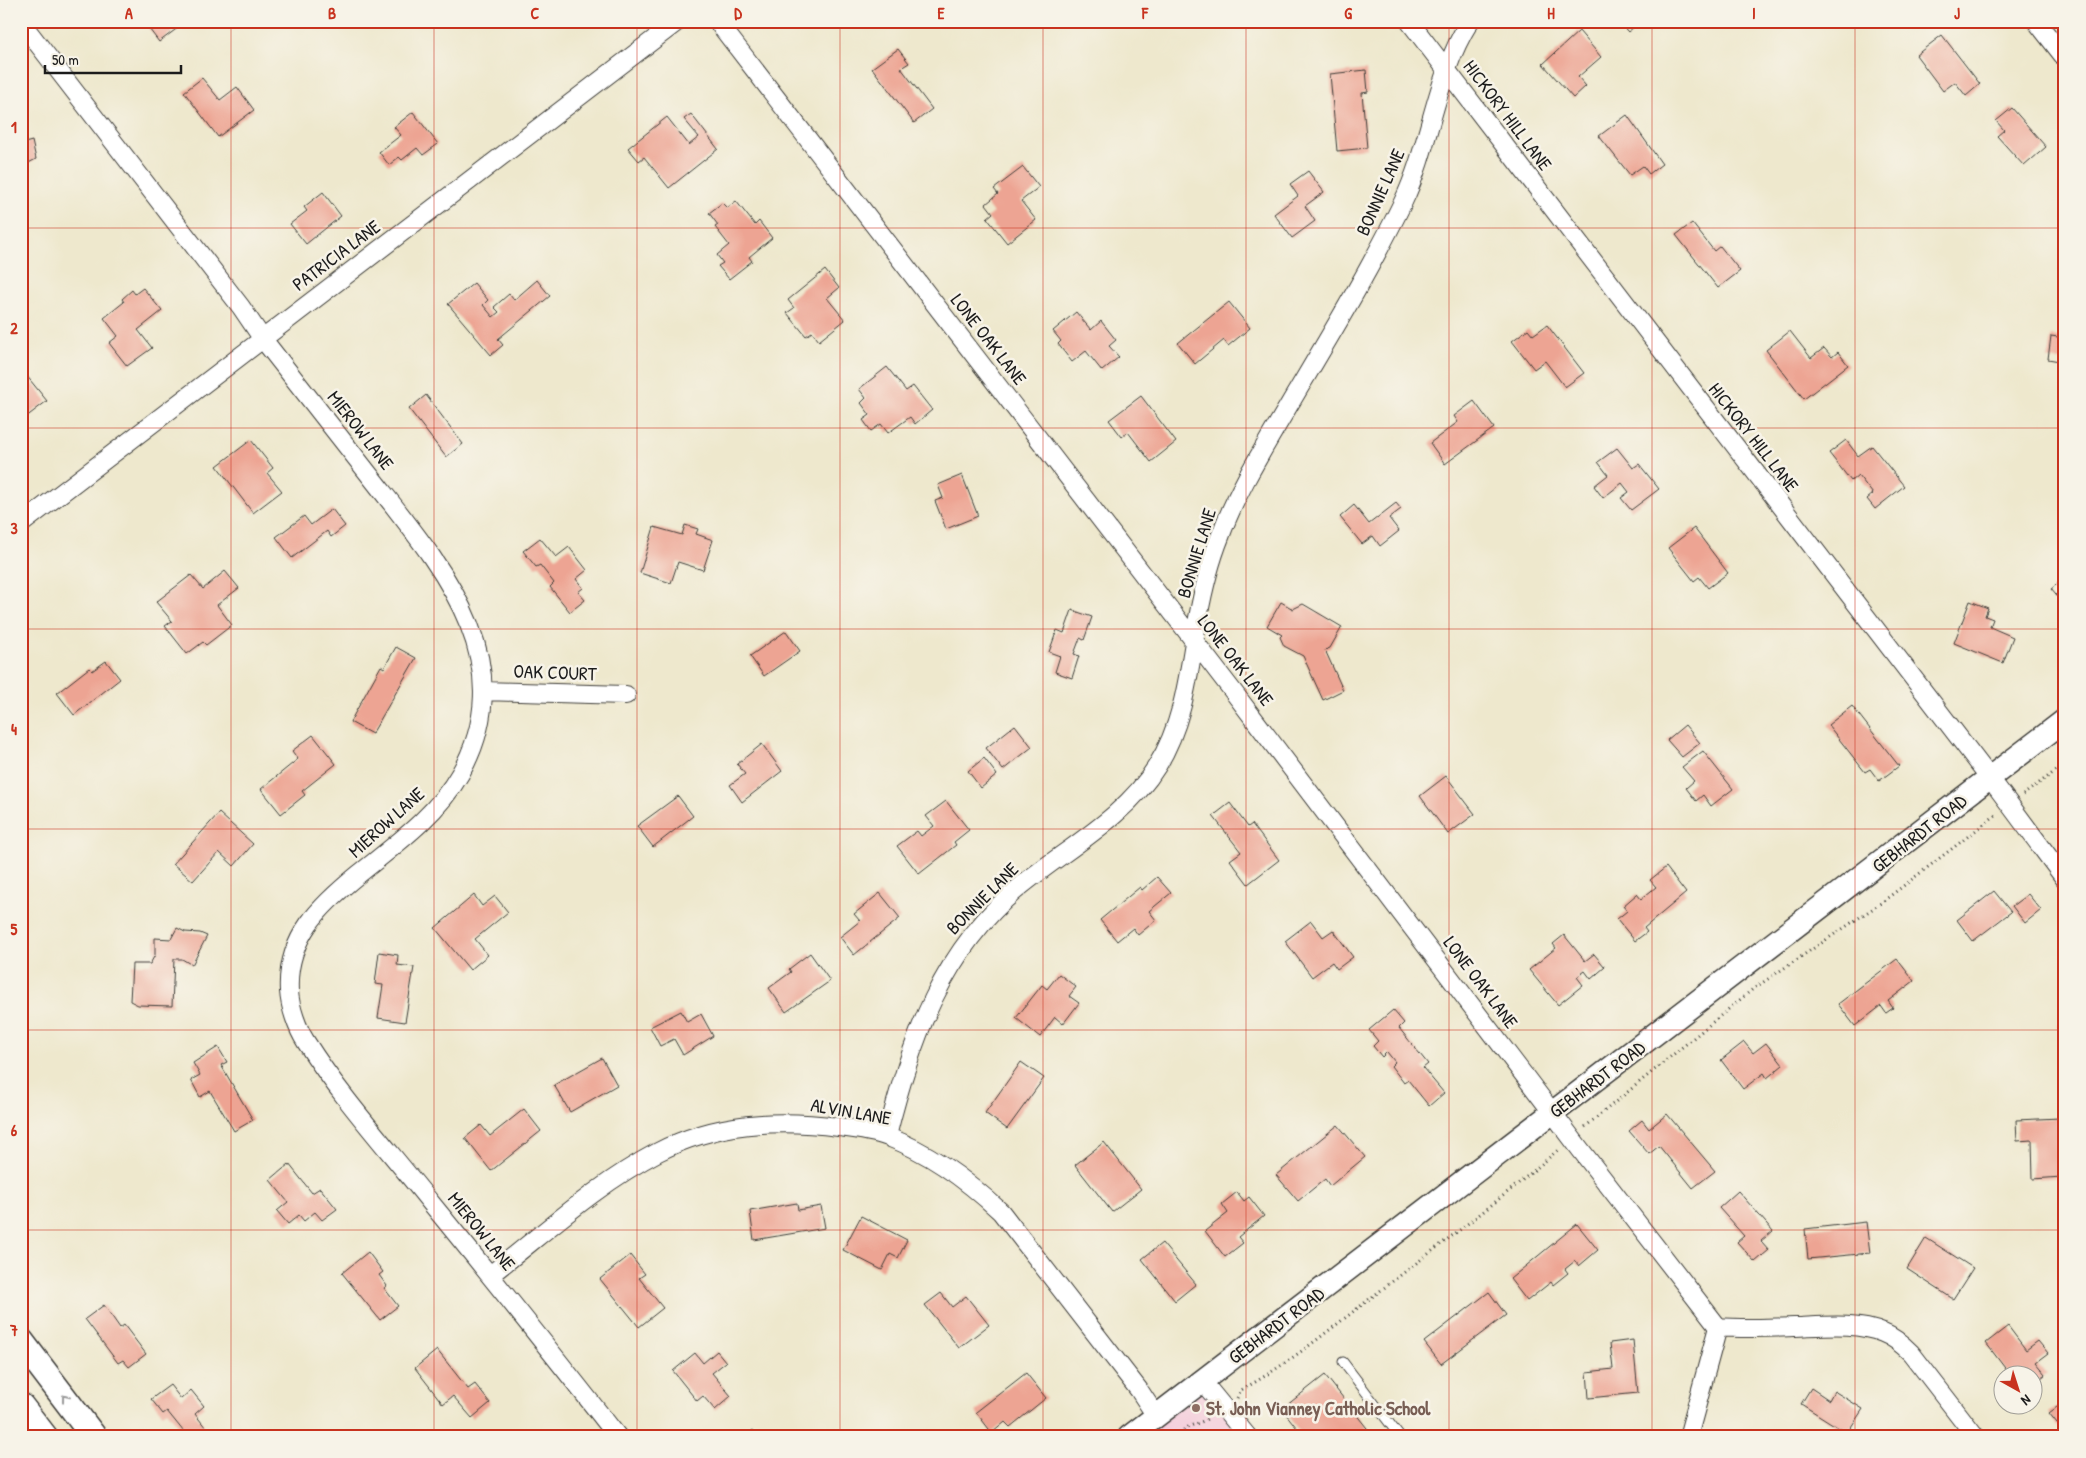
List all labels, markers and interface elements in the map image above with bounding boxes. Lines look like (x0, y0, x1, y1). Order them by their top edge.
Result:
text: A (125, 2, 133, 24)
text: B (328, 2, 336, 24)
text: C (531, 2, 540, 24)
text: D (734, 2, 742, 24)
text: E (937, 2, 945, 24)
text: F (1141, 2, 1149, 24)
text: G (1344, 2, 1352, 24)
text: H (1547, 2, 1555, 24)
text: I (1752, 2, 1756, 24)
text: J (1954, 2, 1960, 24)
scale bar (45, 42, 181, 74)
text: 50 m (52, 49, 79, 70)
street label: HICKORY HILL LANE (1458, 54, 1559, 176)
text: 1 (11, 116, 17, 138)
street label: BONNIE LANE (1349, 144, 1411, 240)
street label: PATRICIA LANE (287, 213, 386, 297)
street label: LONE OAK LANE (945, 288, 1033, 391)
text: 2 (10, 317, 18, 339)
street label: HICKORY HILL LANE (1703, 377, 1805, 498)
street label: MIEROW LANE (322, 385, 401, 476)
street label: BONNIE LANE (1170, 504, 1222, 601)
text: 3 (10, 517, 18, 539)
street label: LONE OAK LANE (1192, 609, 1280, 712)
street label: OAK COURT (513, 658, 598, 686)
text: 4 (11, 718, 17, 740)
street label: MIEROW LANE (342, 780, 430, 863)
street label: GEBHARDT ROAD (1866, 788, 1972, 878)
street label: BONNIE LANE (940, 856, 1024, 940)
text: 5 (11, 918, 18, 940)
street label: LONE OAK LANE (1438, 930, 1525, 1034)
street label: GEBHARDT ROAD (1544, 1034, 1650, 1124)
street label: ALVIN LANE (809, 1091, 894, 1131)
text: 6 (11, 1119, 18, 1141)
street label: MIEROW LANE (442, 1186, 522, 1276)
street label: GEBHARDT ROAD (1223, 1280, 1329, 1370)
text: 7 (9, 1319, 18, 1341)
north arrow (1994, 1366, 2044, 1416)
text: N (2017, 1391, 2035, 1411)
one-way arrow (62, 1394, 71, 1404)
place label: St. John Vianney Catholic School (1206, 1395, 1431, 1422)
marker: St. John Vianney Catholic School (1190, 1402, 1202, 1414)

